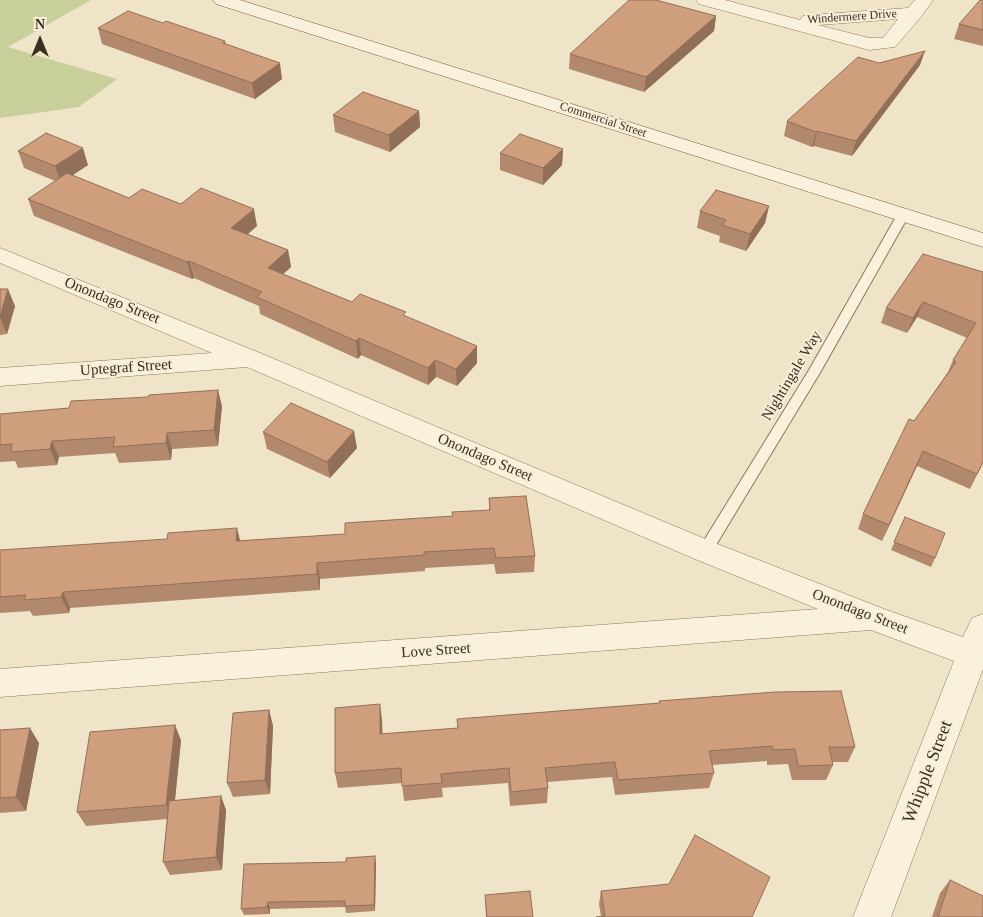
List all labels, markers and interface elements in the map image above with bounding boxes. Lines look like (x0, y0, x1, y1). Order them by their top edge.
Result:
street label: Windermere Drive (807, 7, 897, 27)
north arrow (15, 15, 65, 65)
text: N (35, 17, 45, 32)
street label: Commercial Street (558, 99, 648, 141)
street label: Onondago Street (62, 274, 162, 328)
street label: Nightingale Way (758, 328, 826, 424)
street label: Uptegraf Street (79, 356, 173, 380)
street label: Onondago Street (435, 430, 535, 486)
street label: Onondago Street (810, 585, 910, 639)
street label: Love Street (401, 640, 471, 662)
street label: Whipple Street (898, 717, 958, 827)

